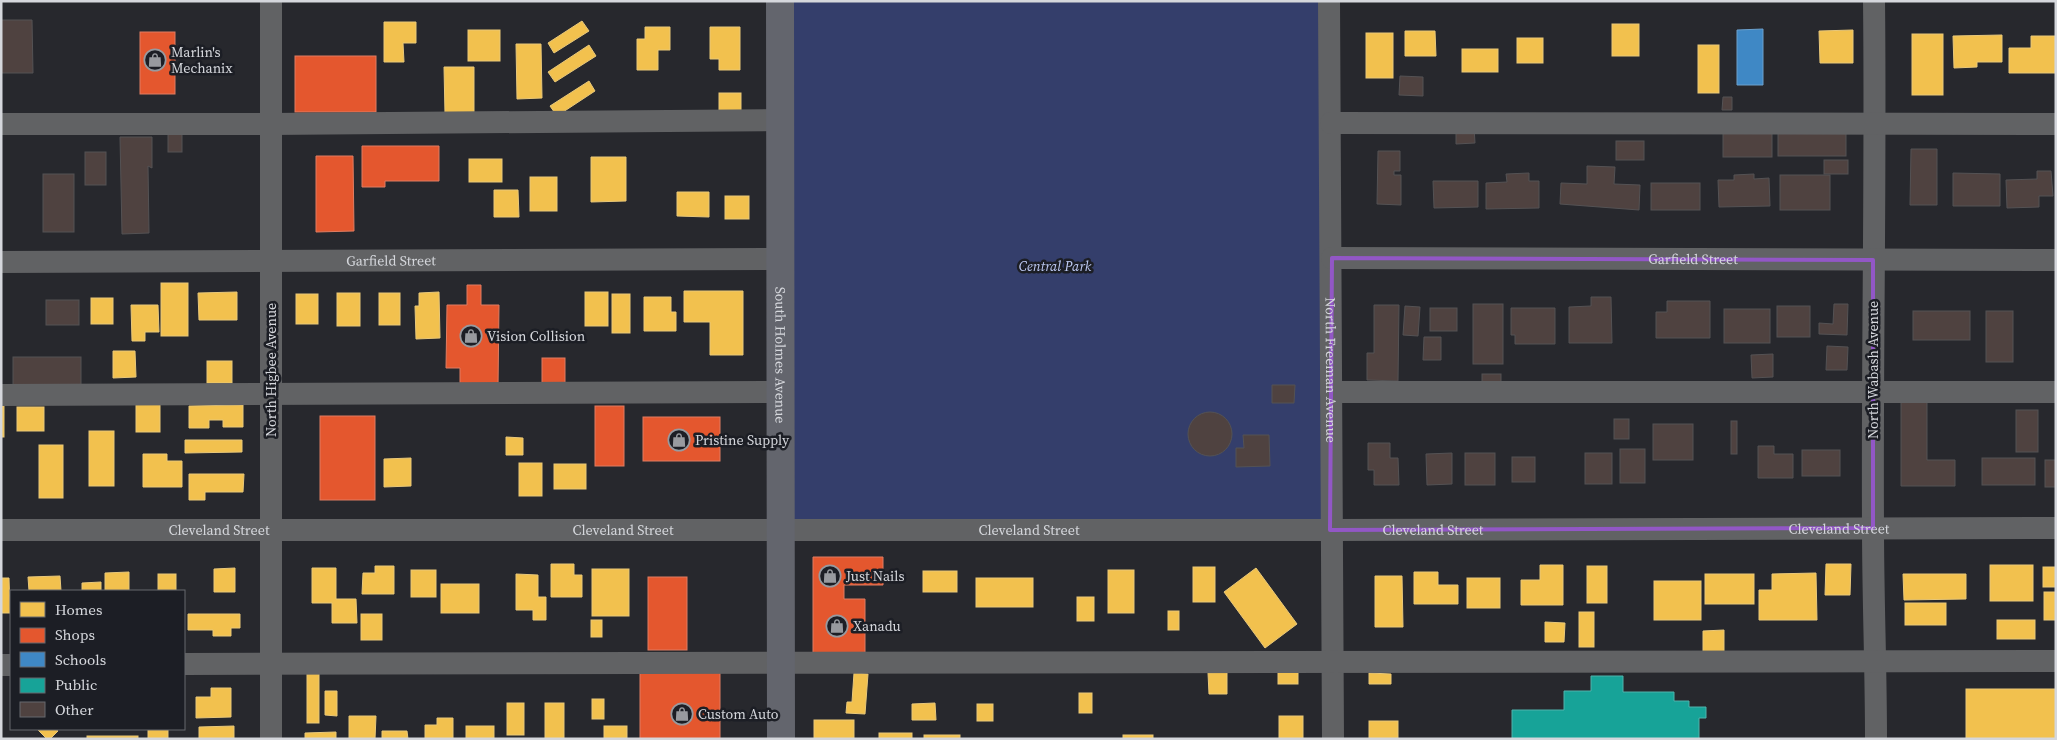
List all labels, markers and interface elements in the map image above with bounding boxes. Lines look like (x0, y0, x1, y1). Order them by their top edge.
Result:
place label: Marlin's Mechanix (171, 42, 233, 78)
shop icon: Marlin's Mechanix (143, 48, 167, 72)
street label: Garfield Street (1648, 249, 1738, 269)
street label: Garfield Street (346, 250, 436, 271)
park label: Central Park (1019, 256, 1092, 276)
street label: South Holmes Avenue (770, 287, 791, 423)
street label: North Freeman Avenue (1321, 297, 1341, 443)
street label: North Wabash Avenue (1863, 301, 1883, 439)
street label: North Higbee Avenue (261, 303, 281, 437)
shop icon: Vision Collision (459, 324, 483, 348)
place label: Vision Collision (487, 326, 586, 346)
shop icon: Pristine Supply (667, 428, 691, 452)
place label: Pristine Supply (695, 430, 790, 450)
street label: Cleveland Street (1789, 518, 1890, 539)
street label: Cleveland Street (169, 520, 270, 540)
street label: Cleveland Street (573, 520, 674, 540)
street label: Cleveland Street (979, 520, 1080, 540)
street label: Cleveland Street (1383, 520, 1484, 540)
shop icon: Just Nails (818, 564, 842, 588)
place label: Just Nails (845, 566, 905, 586)
legend (10, 590, 185, 730)
text: Homes (55, 599, 102, 620)
shop icon: Xanadu (825, 614, 849, 638)
place label: Xanadu (853, 616, 901, 636)
text: Shops (55, 624, 95, 645)
text: Schools (55, 649, 106, 670)
text: Public (55, 674, 97, 695)
text: Other (55, 699, 94, 720)
shop icon: Custom Auto (670, 702, 694, 726)
place label: Custom Auto (698, 704, 779, 724)

